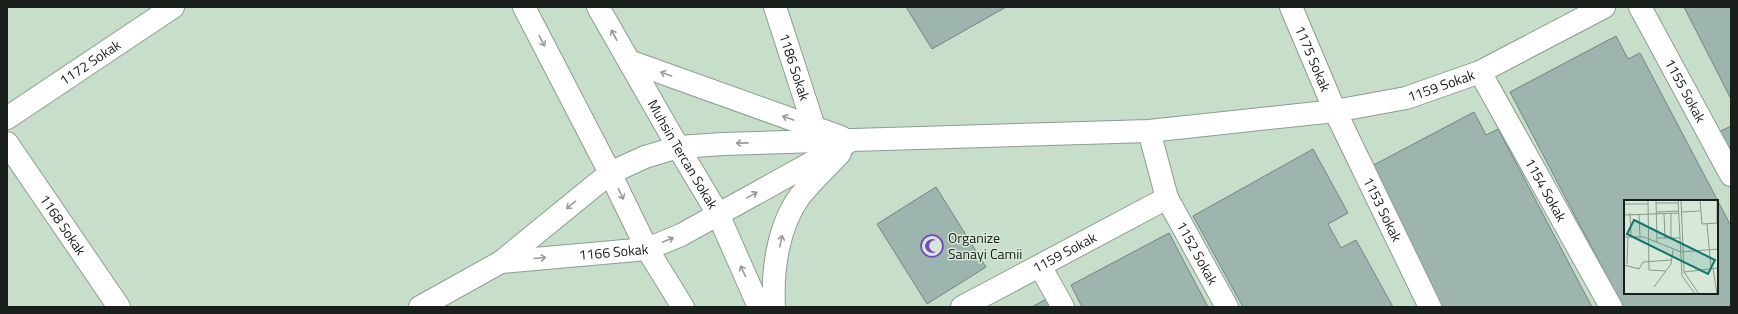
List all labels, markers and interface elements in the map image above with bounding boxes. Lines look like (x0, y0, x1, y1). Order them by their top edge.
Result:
street label: 1175 Sokak (1290, 22, 1337, 95)
one-way arrow (609, 29, 617, 41)
street label: 1186 Sokak (774, 30, 816, 104)
street label: 1172 Sokak (55, 34, 125, 90)
one-way arrow (539, 35, 547, 47)
street label: 1155 Sokak (1660, 55, 1712, 126)
street label: 1159 Sokak (1404, 64, 1478, 107)
one-way arrow (659, 70, 672, 77)
street label: Muhsin Tercan Sokak (643, 95, 724, 213)
one-way arrow (783, 113, 795, 121)
one-way arrow (736, 139, 749, 147)
street label: 1154 Sokak (1520, 154, 1572, 226)
street label: 1153 Sokak (1358, 173, 1408, 245)
one-way arrow (618, 188, 625, 200)
street label: 1168 Sokak (35, 190, 92, 259)
one-way arrow (746, 191, 758, 198)
one-way arrow (566, 200, 576, 209)
inset map (1624, 200, 1718, 294)
street label: 1152 Sokak (1172, 217, 1224, 289)
street label: 1159 Sokak (1028, 226, 1100, 278)
place label: Organize Sanayi Camii (948, 227, 1022, 264)
mosque icon: Organize Sanayi Camii (919, 233, 945, 259)
one-way arrow (777, 234, 785, 247)
one-way arrow (662, 236, 674, 243)
street label: 1166 Sokak (578, 238, 650, 265)
one-way arrow (533, 255, 546, 262)
one-way arrow (739, 266, 746, 278)

